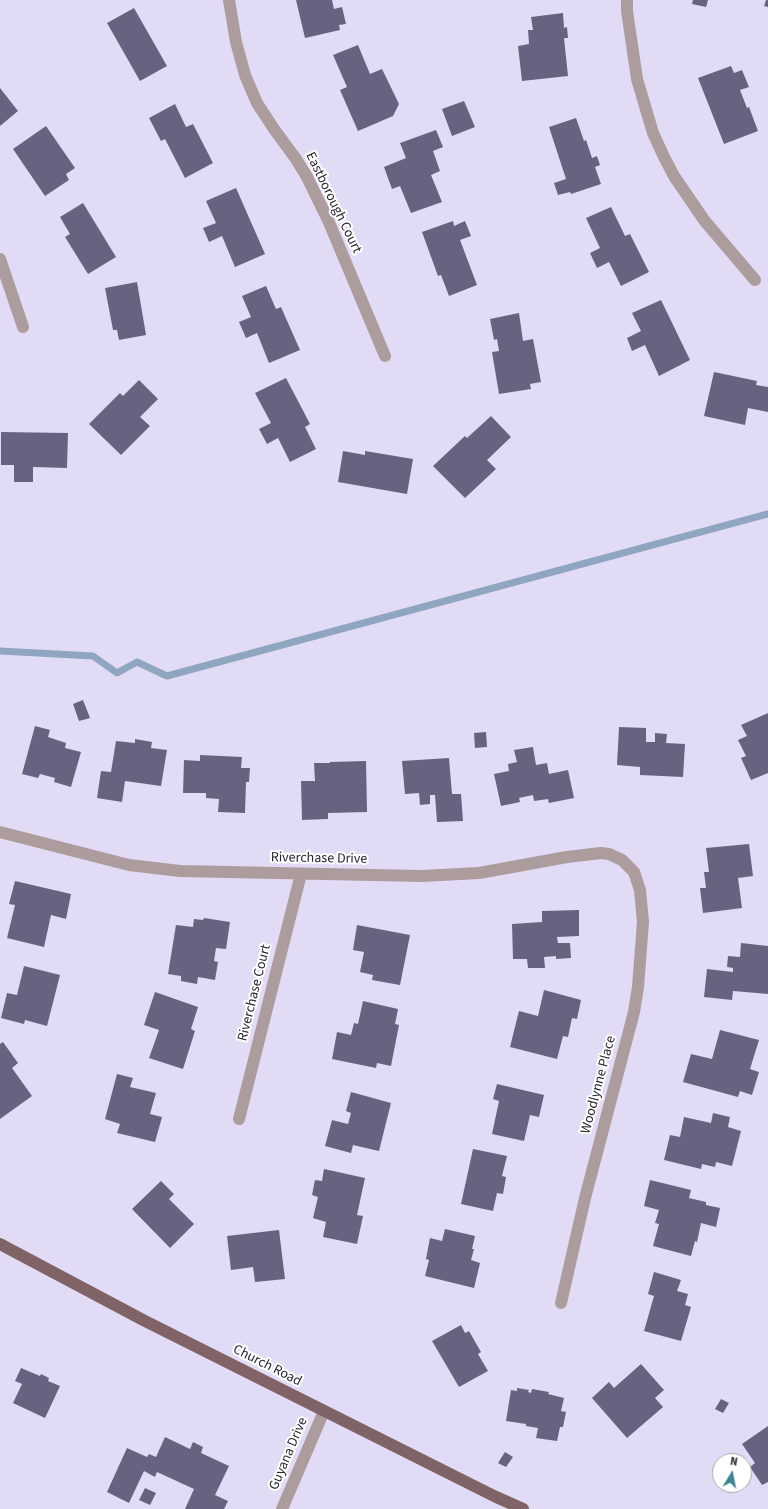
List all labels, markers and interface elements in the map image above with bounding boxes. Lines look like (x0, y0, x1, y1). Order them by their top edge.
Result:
street label: Eastborough Court (301, 150, 365, 256)
street label: Riverchase Drive (271, 850, 367, 868)
street label: Riverchase Court (235, 943, 275, 1043)
street label: Woodlynne Place (578, 1034, 620, 1136)
street label: Church Road (230, 1342, 304, 1390)
street label: Guyana Drive (266, 1415, 312, 1493)
north arrow (712, 1453, 752, 1493)
text: N (729, 1454, 739, 1470)

